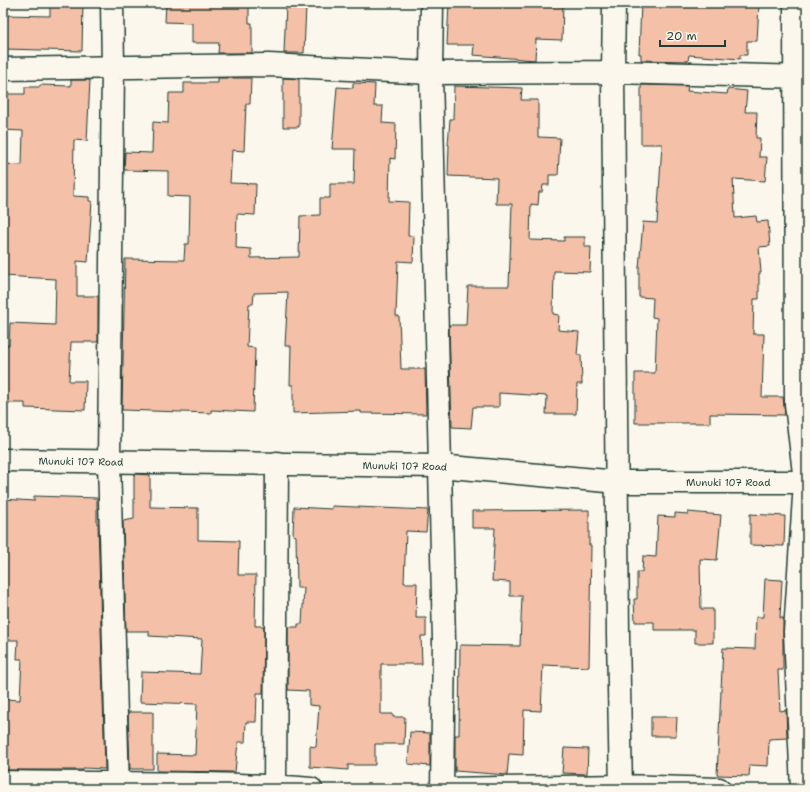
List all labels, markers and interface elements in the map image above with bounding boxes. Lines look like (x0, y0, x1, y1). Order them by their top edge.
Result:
scale bar (660, 22, 725, 48)
text: 20 m (666, 28, 697, 44)
street label: Munuki 107 Road (39, 454, 124, 469)
street label: Munuki 107 Road (363, 459, 448, 474)
street label: Munuki 107 Road (686, 476, 771, 489)

